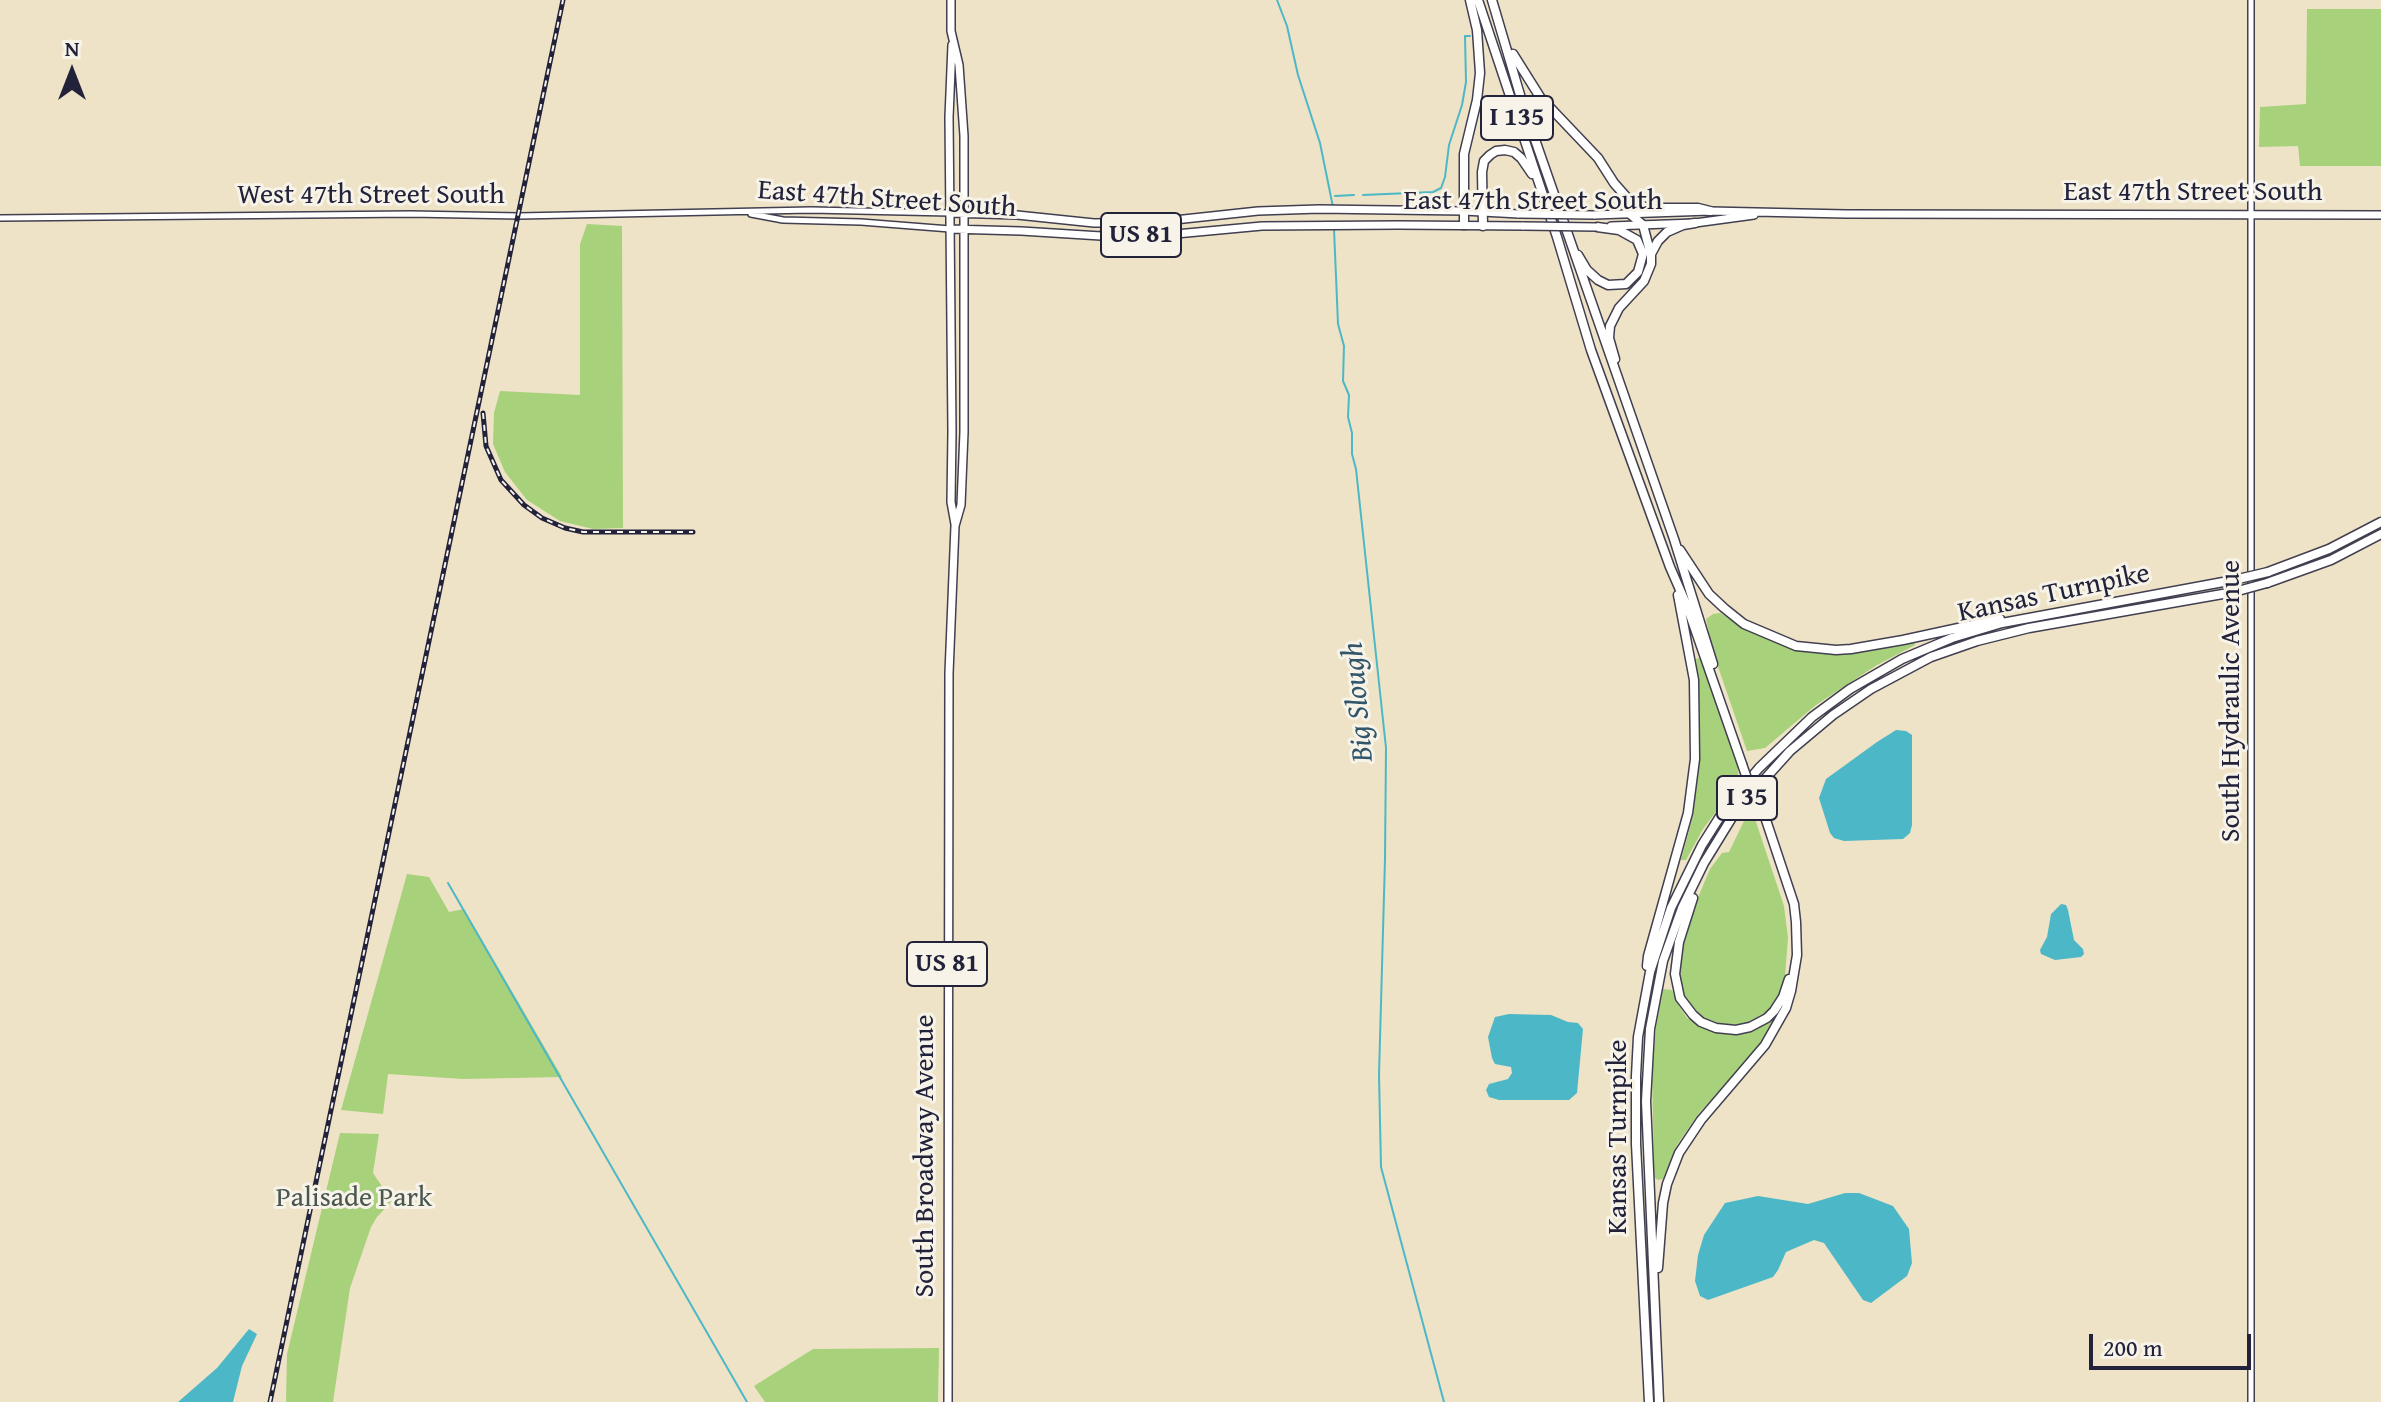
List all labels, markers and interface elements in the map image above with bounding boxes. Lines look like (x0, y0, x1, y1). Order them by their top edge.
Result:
north arrow (32, 32, 112, 112)
text: N (65, 32, 79, 64)
road number: I 135 (1481, 96, 1553, 140)
street label: East 47th Street South (757, 174, 1017, 226)
street label: East 47th Street South (2063, 176, 2323, 210)
street label: West 47th Street South (237, 179, 505, 213)
street label: East 47th Street South (1403, 185, 1663, 219)
road number: US 81 (1101, 213, 1181, 257)
street label: Kansas Turnpike (1955, 557, 2153, 631)
street label: South Hydraulic Avenue (2215, 560, 2249, 842)
water label: Big Slough (1336, 640, 1382, 764)
road number: I 35 (1717, 776, 1777, 820)
road number: US 81 (907, 942, 987, 986)
street label: South Broadway Avenue (909, 1014, 943, 1298)
street label: Kansas Turnpike (1602, 1039, 1636, 1235)
park label: Palisade Park (276, 1182, 432, 1216)
scale bar (2093, 1318, 2255, 1368)
text: 200 m (2103, 1330, 2163, 1365)

